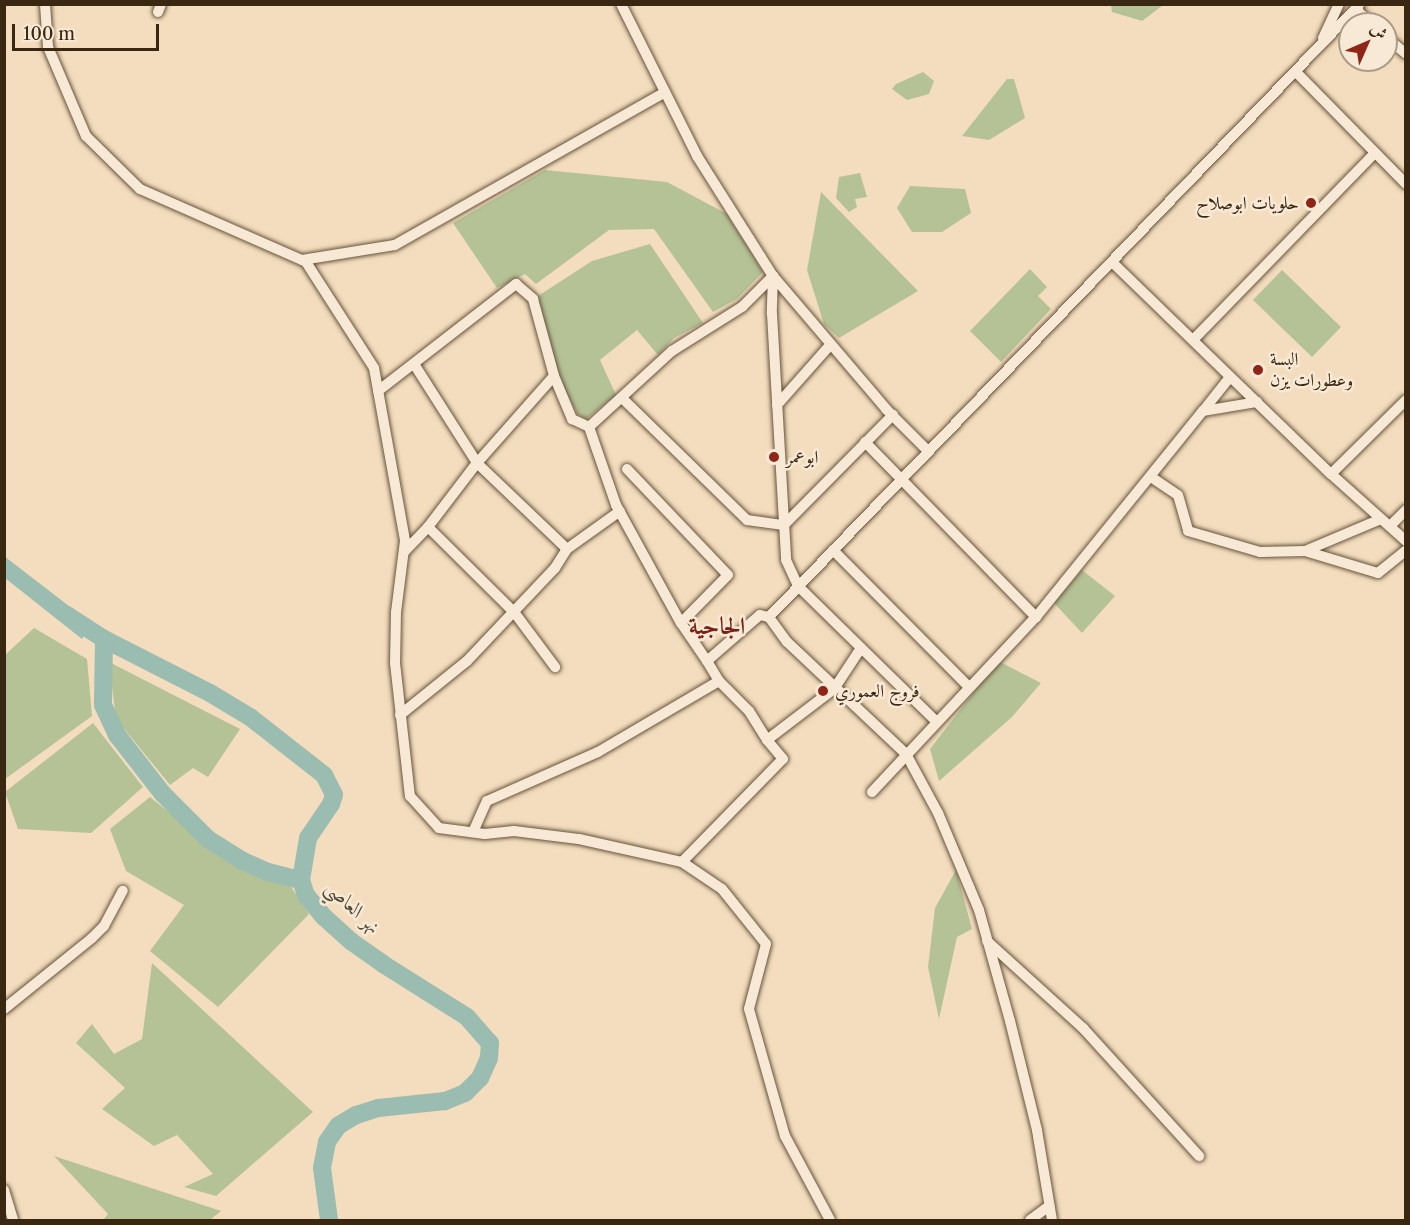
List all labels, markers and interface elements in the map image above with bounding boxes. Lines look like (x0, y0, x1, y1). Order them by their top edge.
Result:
scale bar (15, 12, 162, 50)
north arrow (1338, 12, 1398, 72)
text: ش (1367, 18, 1392, 43)
text: 100 m (23, 23, 75, 45)
place label: حلويات ابوصلاح (1196, 192, 1299, 214)
marker: حلويات ابوصلاح (1304, 196, 1318, 210)
place label: البسة وعطورات يزن (1270, 349, 1353, 392)
marker: البسة وعطورات يزن (1251, 363, 1265, 377)
place label: ابوعمر (786, 446, 818, 468)
marker: ابوعمر (767, 450, 781, 464)
district label: الجاجية (689, 612, 745, 640)
place label: فروج العموري (835, 680, 920, 702)
marker: فروج العموري (816, 684, 830, 698)
water label: نهر العاصي (320, 875, 386, 939)

